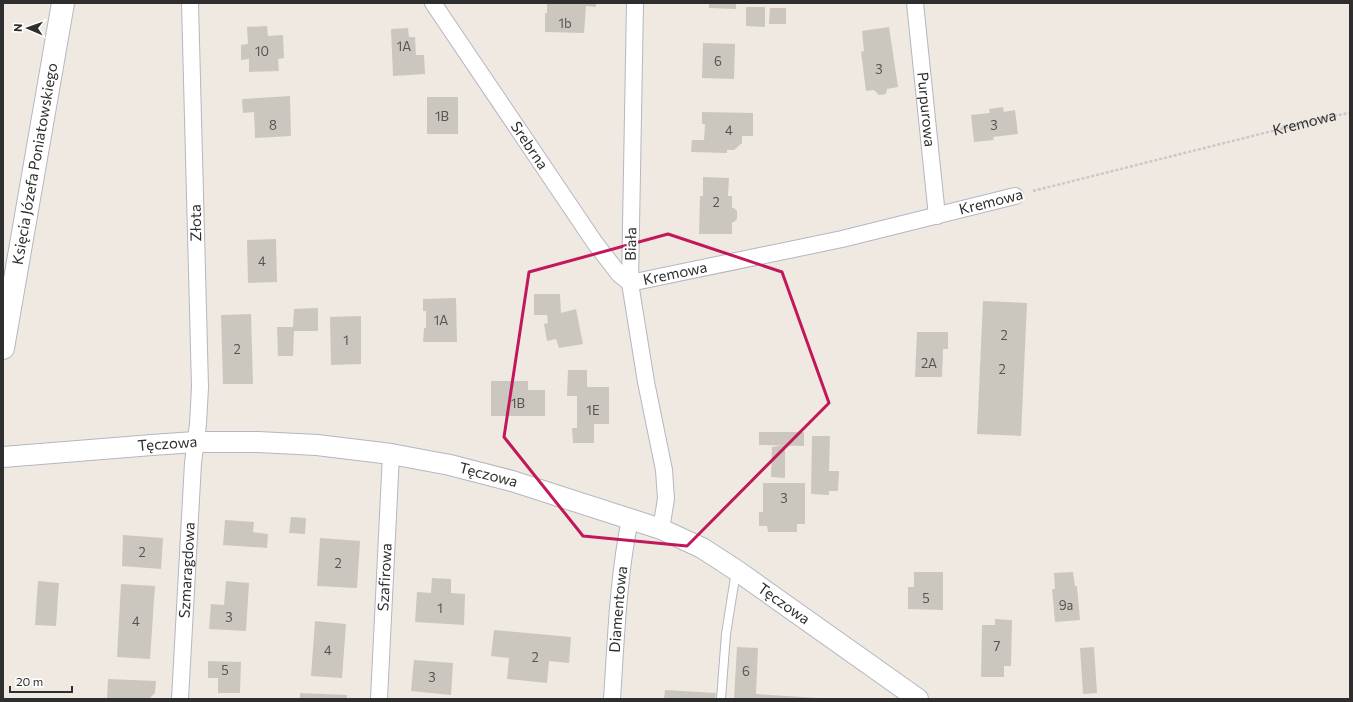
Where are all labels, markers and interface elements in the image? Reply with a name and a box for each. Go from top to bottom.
north arrow [8,8,48,48]
house number: 1b [558,15,572,31]
text: N [11,23,24,32]
house number: 1A [397,38,411,54]
house number: 10 [255,43,269,59]
house number: 6 [714,53,722,69]
street label: Księcia Józefa Poniatowskiego [8,61,60,266]
house number: 3 [875,61,883,77]
street label: Purpurowa [914,71,940,148]
street label: Kremowa [1271,105,1338,139]
house number: 1B [435,108,449,124]
house number: 8 [269,117,277,133]
house number: 3 [990,117,998,133]
street label: Srebrna [508,118,553,172]
house number: 4 [725,122,733,138]
street label: Kremowa [957,184,1025,218]
house number: 2 [712,194,720,210]
street label: Złota [186,204,204,242]
street label: Biała [621,227,639,261]
house number: 4 [258,253,266,269]
street label: Kremowa [641,257,709,288]
house number: 1A [434,312,448,328]
house number: 2 [1000,327,1008,343]
house number: 1 [343,332,349,348]
house number: 2 [233,341,241,357]
house number: 2A [921,355,937,371]
house number: 2 [998,361,1006,377]
house number: 1B [511,395,525,411]
house number: 1E [586,402,600,418]
street label: Tęczowa [137,432,198,454]
street label: Tęczowa [458,458,520,490]
house number: 3 [780,490,788,506]
street label: Szmaragdowa [174,522,198,619]
street label: Szafirowa [373,543,395,612]
house number: 2 [138,544,146,560]
house number: 2 [334,555,342,571]
street label: Diamentowa [605,565,630,653]
street label: Tęczowa [755,578,814,628]
house number: 5 [922,590,930,606]
house number: 9a [1059,597,1073,613]
house number: 1 [437,600,443,616]
house number: 3 [225,609,233,625]
house number: 4 [132,613,140,629]
house number: 7 [994,638,1001,654]
house number: 4 [324,642,332,658]
house number: 2 [531,649,539,665]
house number: 5 [221,662,229,678]
house number: 6 [742,663,750,679]
scale bar [10,668,72,694]
house number: 3 [428,669,436,685]
text: 20 m [16,674,43,688]

